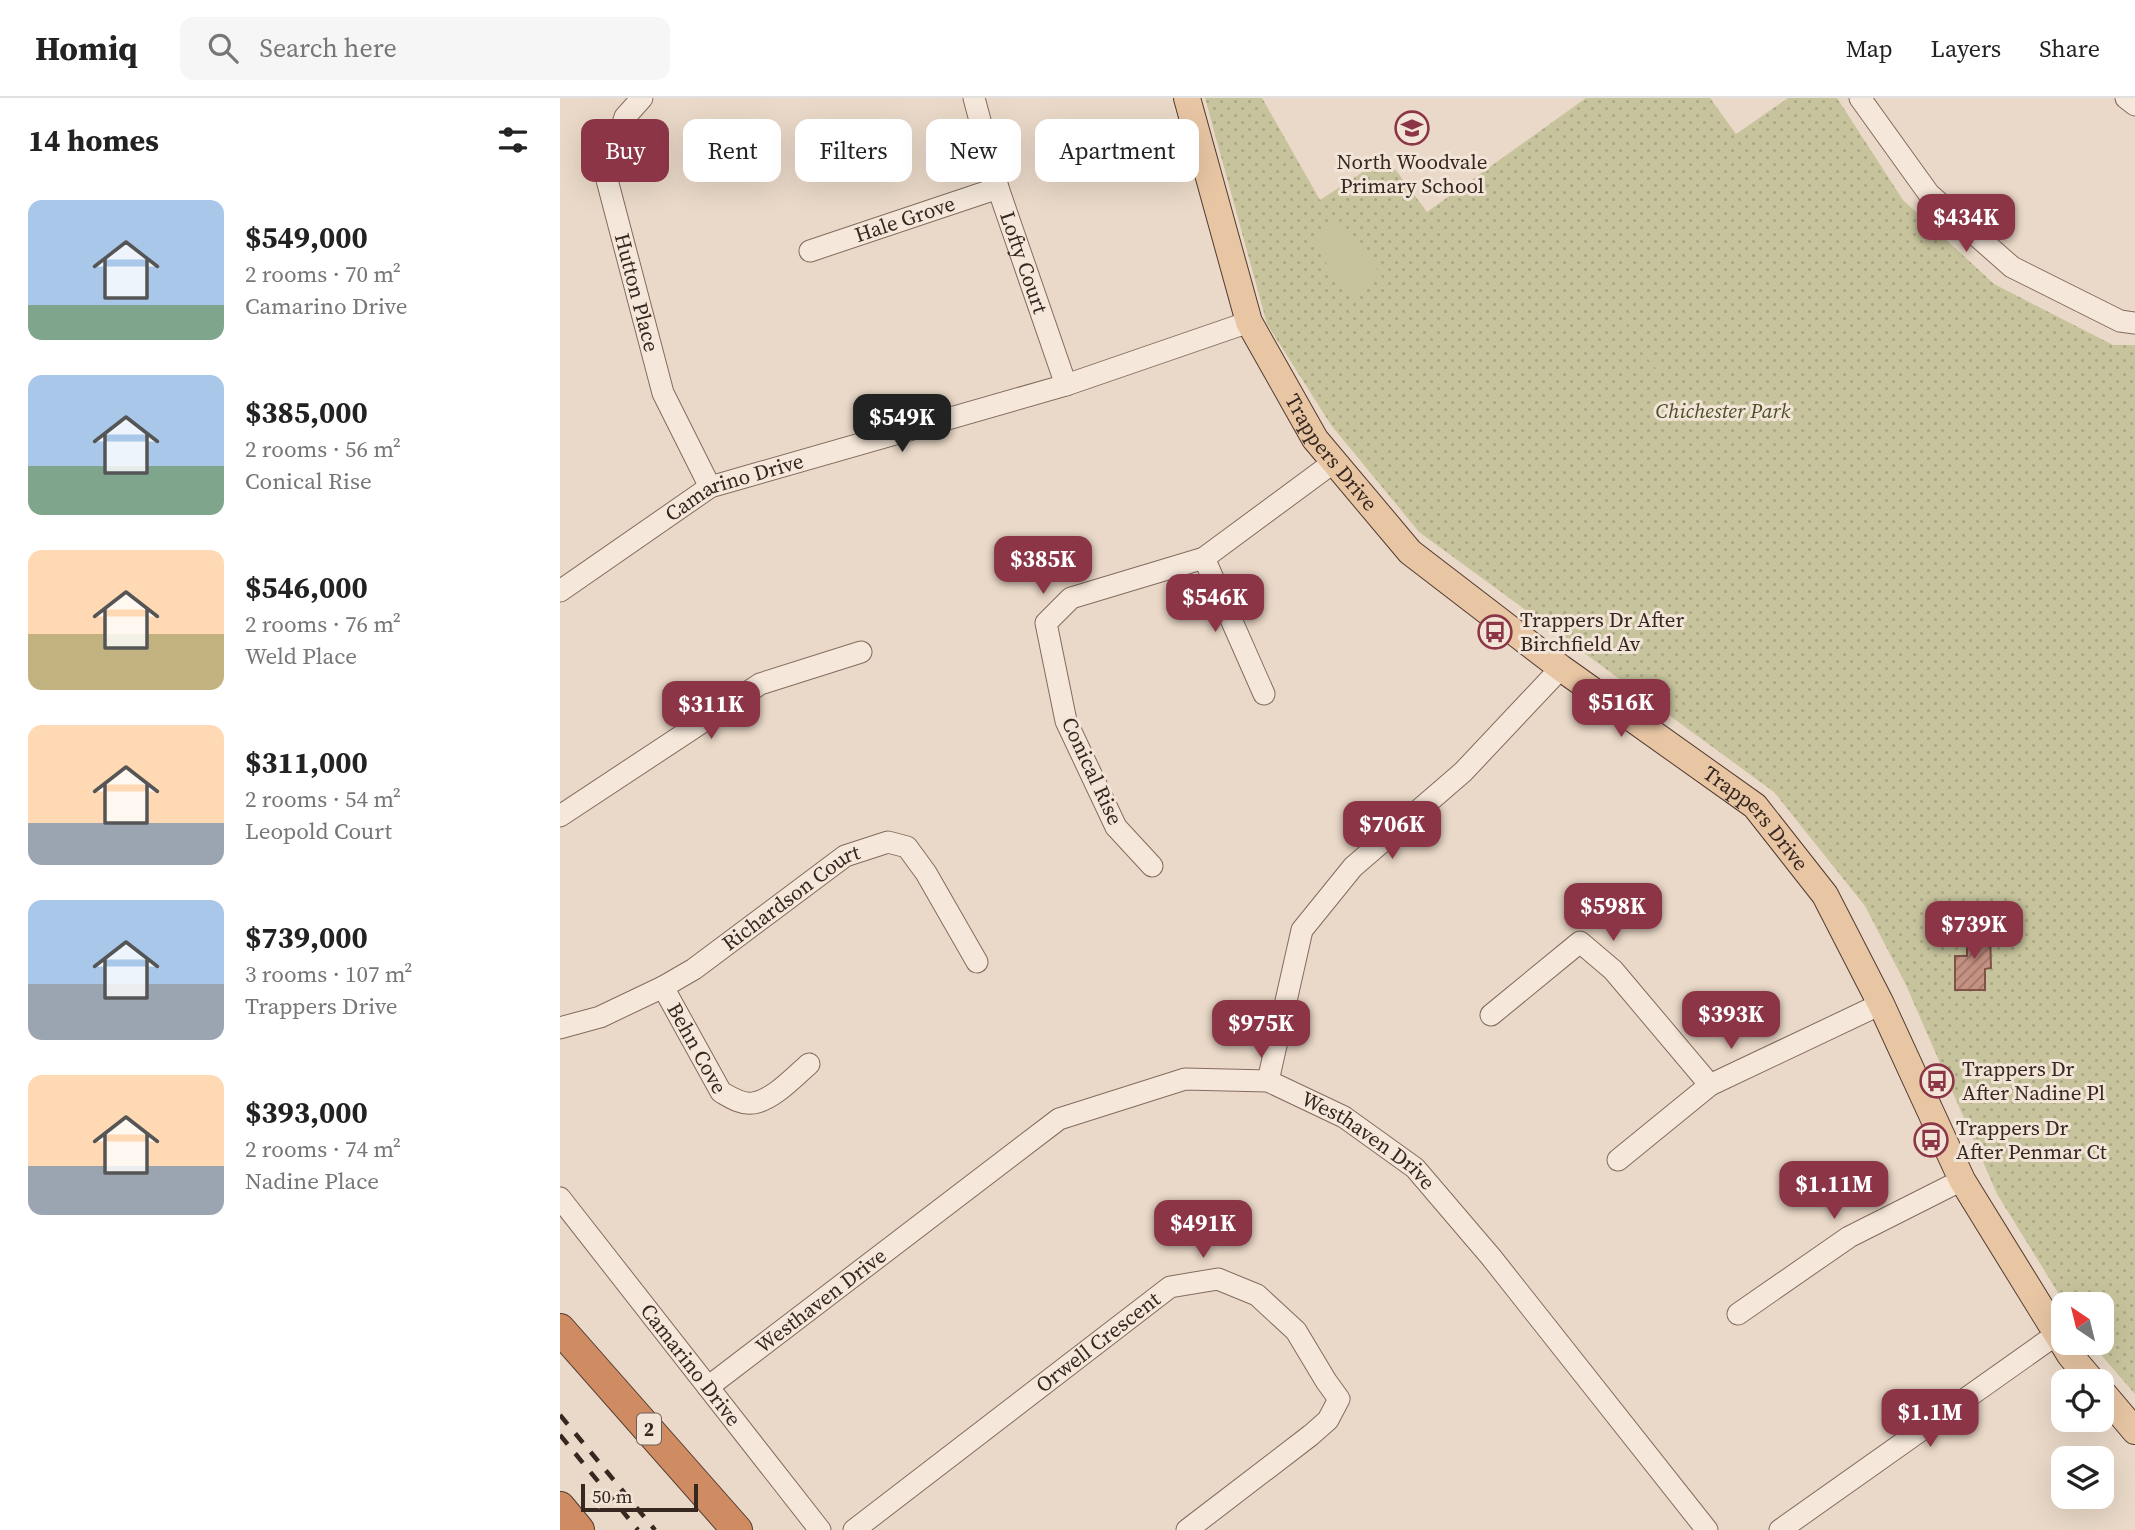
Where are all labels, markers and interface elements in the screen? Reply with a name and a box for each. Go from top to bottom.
search box [180,17,670,80]
text: Homiq [35,26,138,71]
icon: search [204,29,242,67]
text: Search here [260,30,397,66]
text: Map [1846,32,1893,65]
text: Layers [1931,32,2001,65]
text: Share [2039,32,2100,65]
school or university icon: North Woodvale Primary School [1393,109,1431,147]
chip: Buy [581,119,669,182]
chip: Rent [683,119,781,182]
chip: Filters [795,119,912,182]
chip: New [926,119,1021,182]
chip: Apartment [1035,119,1199,182]
text: 14 homes [28,120,159,161]
icon: filters [494,121,532,159]
place label: North Woodvale Primary School [1336,147,1488,200]
street label: Hale Grove [851,188,959,249]
pin: $434K [1917,194,2015,254]
text: $434K [1933,201,1999,233]
street label: Lofty Court [993,207,1055,317]
text: $549,000 [245,217,368,258]
icon: home [84,228,168,312]
street label: Hutton Place [608,230,667,355]
text: 2 rooms · 70 m² [245,258,401,290]
text: Camarino Drive [245,290,407,322]
street label: Trappers Drive [1279,389,1384,517]
text: $385,000 [245,392,368,433]
pin: $549K [853,394,951,454]
park label: Chichester Park [1656,396,1791,425]
text: $549K [869,401,935,433]
icon: home [84,403,168,487]
text: 2 rooms · 56 m² [245,433,401,465]
street label: Camarino Drive [659,446,807,528]
text: Conical Rise [245,465,372,497]
pin: $385K [994,536,1092,596]
text: $385K [1010,543,1076,575]
text: $546,000 [245,567,368,608]
pin: $546K [1166,574,1264,634]
icon: home [84,578,168,662]
text: $546K [1182,581,1248,613]
place label: Trappers Dr After Birchfield Av [1520,605,1685,658]
text: 2 rooms · 76 m² [245,608,401,640]
bus stop icon: Trappers Dr After Birchfield Av [1476,613,1514,651]
text: Weld Place [245,640,357,672]
pin: $516K [1572,680,1670,739]
pin: $311K [662,682,760,741]
text: $516K [1588,686,1654,718]
text: $311K [678,688,744,720]
street label: Conical Rise [1055,712,1130,829]
text: $311,000 [245,742,368,783]
icon: home [84,753,168,837]
street label: Trappers Drive [1698,759,1816,877]
text: 2 rooms · 54 m² [245,783,401,815]
pin: $706K [1343,802,1441,861]
text: $706K [1359,808,1425,840]
text: Leopold Court [245,815,392,847]
street label: Richardson Court [716,837,864,957]
pin: $598K [1564,884,1662,943]
text: $598K [1580,890,1646,922]
pin: $739K [1925,902,2023,961]
text: $739K [1941,908,2007,940]
text: $739,000 [245,917,368,958]
icon: home [84,928,168,1012]
text: 3 rooms · 107 m² [245,958,412,990]
text: Trappers Drive [245,990,398,1022]
pin: $393K [1682,992,1780,1051]
street label: Behn Cove [660,997,734,1099]
text: $393K [1698,998,1764,1030]
pin: $975K [1212,1000,1310,1060]
text: $975K [1228,1007,1294,1039]
place label: Trappers Dr After Nadine Pl [1962,1054,2105,1107]
bus stop icon: Trappers Dr After Nadine Pl [1918,1062,1956,1100]
street label: Westhaven Drive [1297,1084,1442,1196]
text: $393,000 [245,1092,368,1133]
icon: home [84,1103,168,1187]
place label: Trappers Dr After Penmar Ct [1956,1113,2107,1166]
bus stop icon: Trappers Dr After Penmar Ct [1912,1121,1950,1159]
text: 2 rooms · 74 m² [245,1133,401,1165]
pin: $1.11M [1777,1162,1891,1221]
text: Nadine Place [245,1165,379,1197]
text: $1.11M [1795,1168,1873,1200]
pin: $491K [1154,1200,1252,1260]
text: $491K [1170,1207,1236,1239]
street label: Westhaven Drive [749,1241,892,1360]
street label: Orwell Crescent [1030,1285,1166,1399]
north arrow [2051,1292,2114,1354]
map controls [2051,1292,2114,1509]
street label: Camarino Drive [634,1297,748,1432]
button: locate [2051,1369,2114,1432]
pin: $1.1M [1881,1390,1979,1449]
text: $1.1M [1898,1396,1962,1428]
road number: 2 [637,1414,661,1444]
button: layers [2051,1446,2114,1509]
scale bar [581,1481,698,1513]
text: 50 m [592,1483,633,1509]

